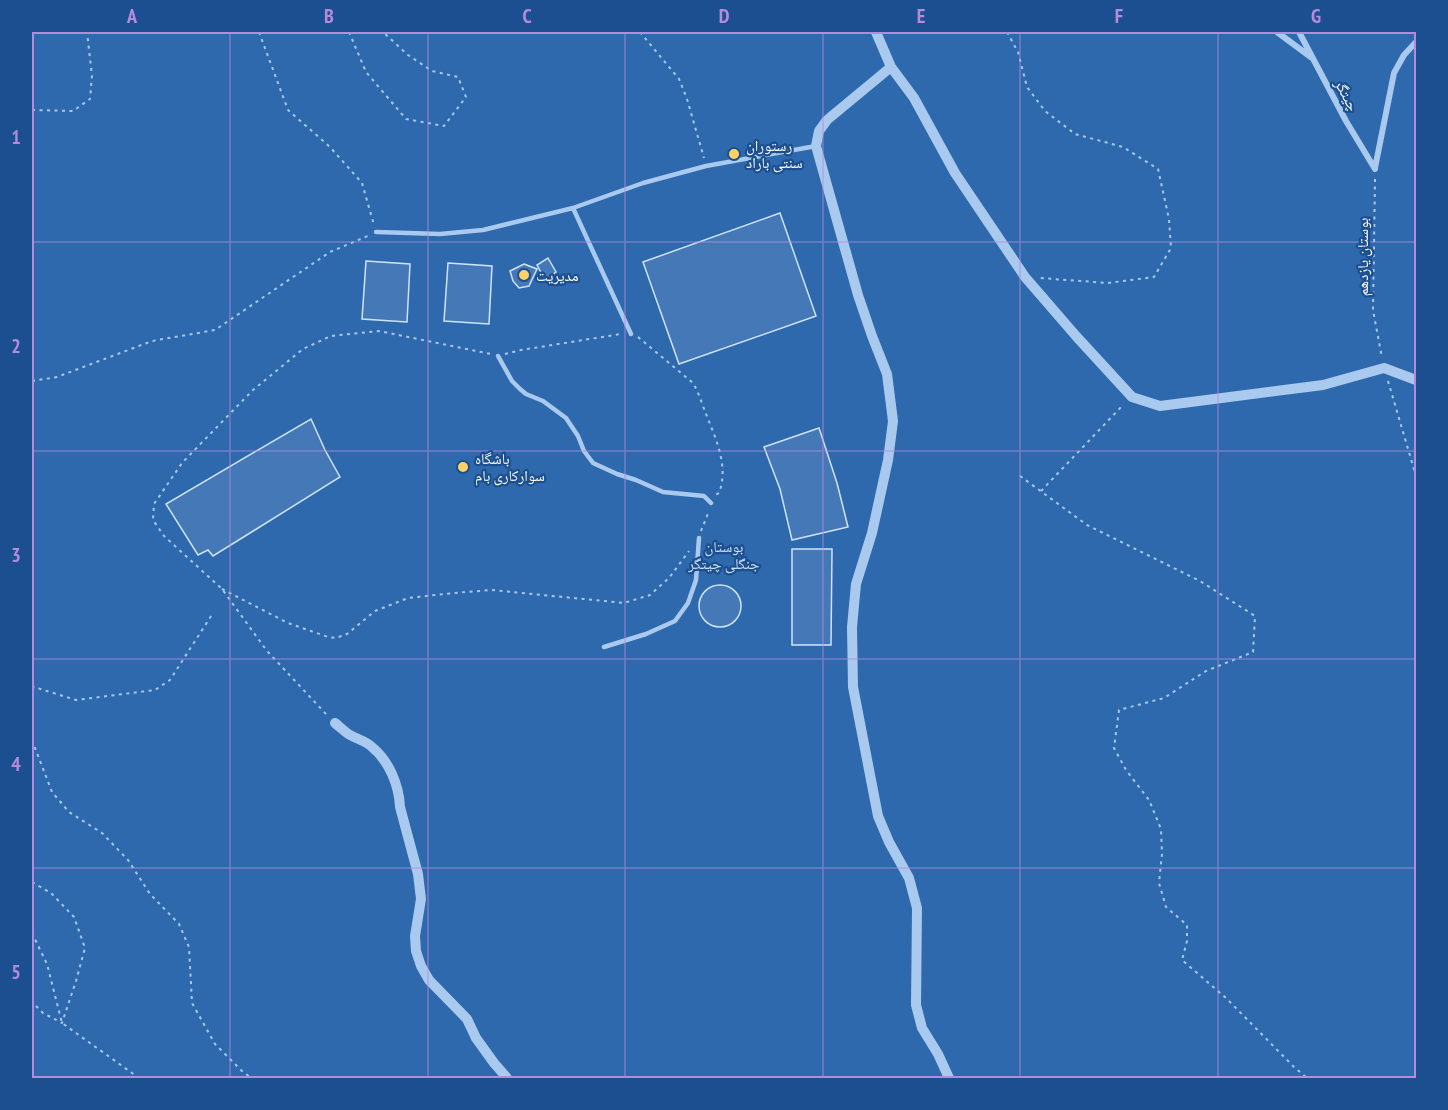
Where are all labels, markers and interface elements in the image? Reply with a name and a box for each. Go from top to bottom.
text: A [126,3,138,29]
text: B [324,3,334,29]
text: C [522,3,532,29]
text: D [719,3,730,29]
text: E [917,3,925,29]
text: F [1115,3,1123,29]
text: G [1311,3,1321,29]
street label: چیتگر [1330,75,1363,115]
text: 1 [11,124,21,150]
place label: رستوران سنتی باراد [746,136,803,173]
marker: رستوران سنتی باراد [727,147,741,161]
street label: بوستان یازدهم [1353,218,1373,296]
place label: مدیریت [536,266,579,285]
marker: مدیریت [517,268,531,282]
text: 2 [11,333,21,359]
place label: باشگاه سوارکاری بام [475,449,545,486]
marker: باشگاه سوارکاری بام [456,460,470,474]
park label: بوستان جنگلی چیتگر [687,537,760,574]
text: 3 [11,542,21,568]
text: 4 [11,751,21,777]
text: 5 [11,959,21,985]

